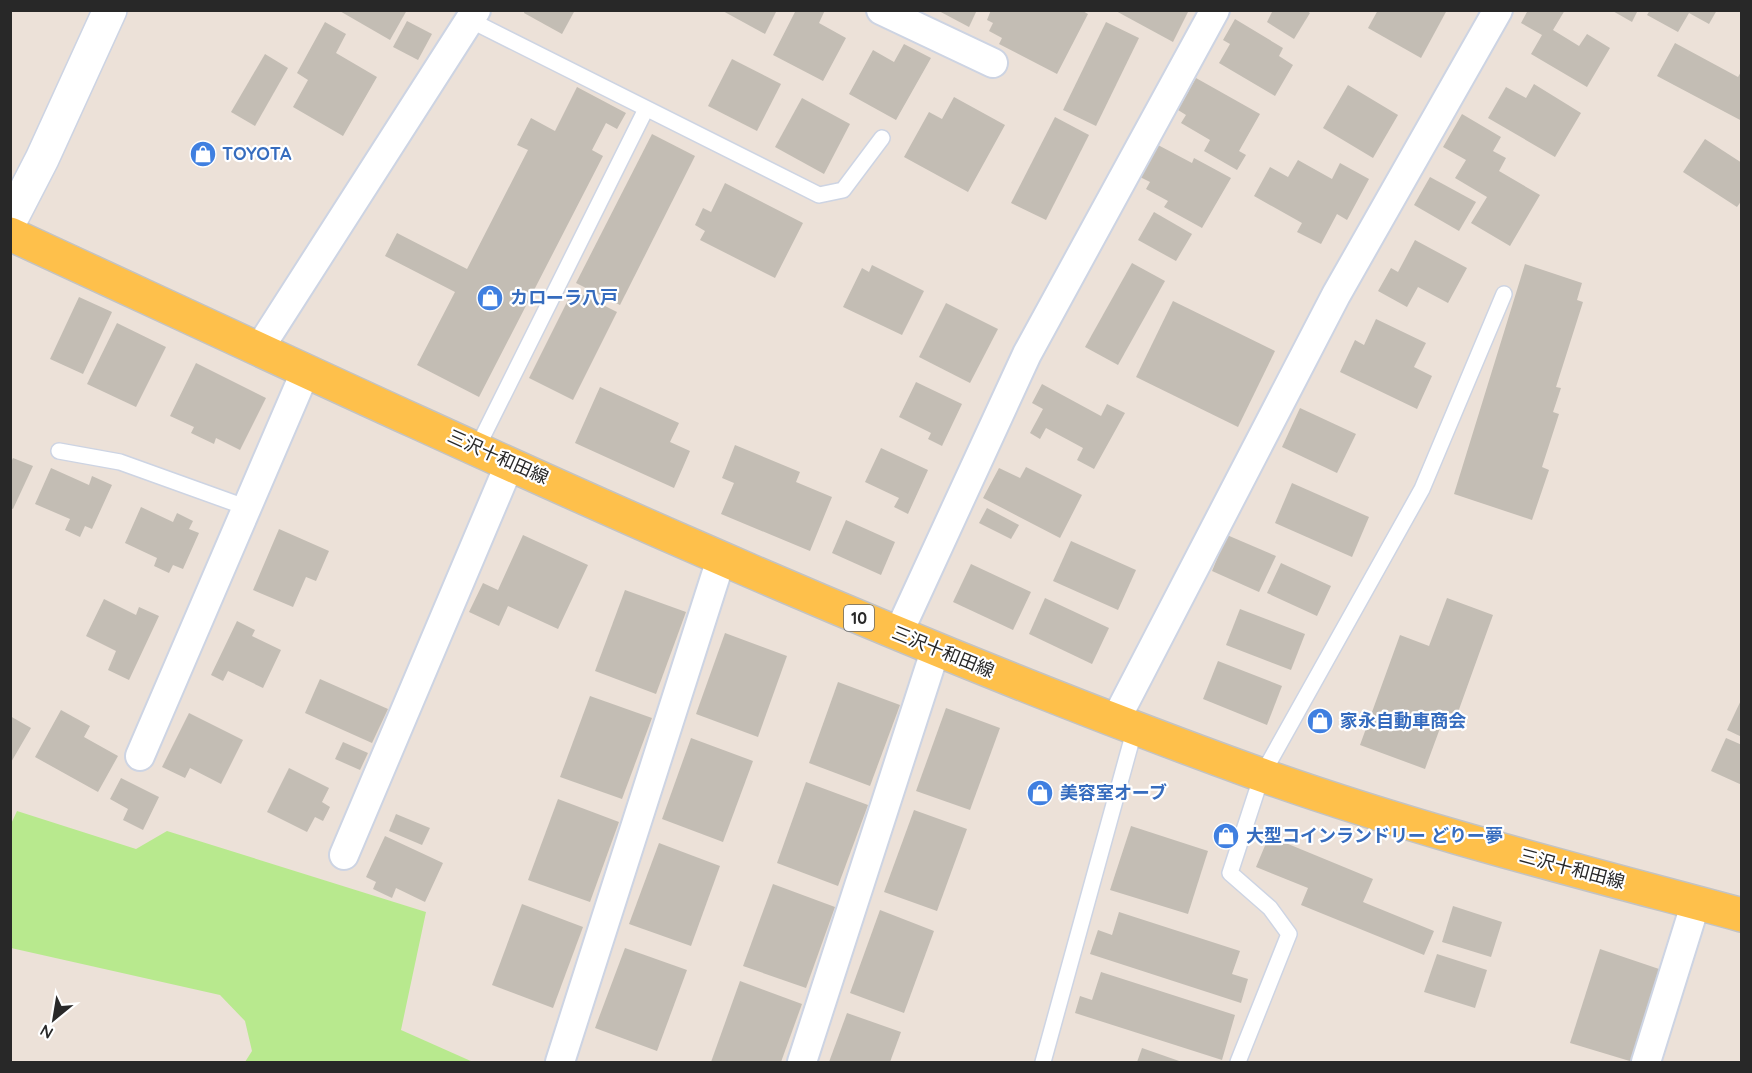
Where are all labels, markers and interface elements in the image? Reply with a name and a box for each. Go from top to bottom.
shop icon: TOYOTA [188,139,218,169]
place label: TOYOTA [222,142,292,165]
shop icon: カローラ八戸 [475,283,505,313]
place label: カローラ八戸 [510,286,618,309]
street label: 三沢十和田線 [444,424,552,489]
road number: 10 [844,605,874,631]
street label: 三沢十和田線 [889,621,998,682]
shop icon: 家永自動車商会 [1305,706,1335,736]
place label: 家永自動車商会 [1340,709,1466,732]
shop icon: 美容室オーブ [1025,778,1055,808]
place label: 美容室オーブ [1060,781,1167,804]
shop icon: 大型コインランドリー どりー夢 [1211,821,1241,851]
place label: 大型コインランドリー どりー夢 [1246,824,1503,847]
street label: 三沢十和田線 [1517,843,1627,894]
north arrow [24,989,84,1049]
text: N [36,1020,57,1044]

